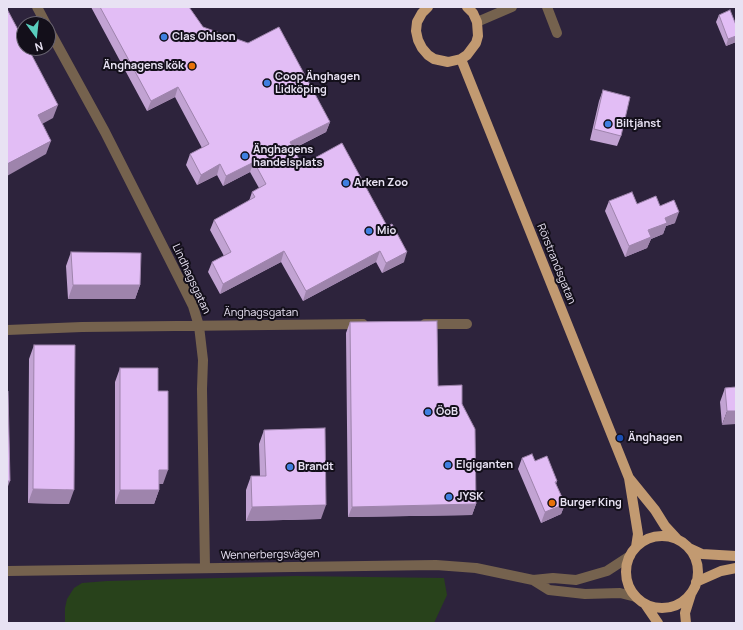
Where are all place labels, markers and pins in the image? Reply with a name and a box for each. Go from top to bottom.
place label: Clas Ohlson [172,30,236,44]
marker: Clas Ohlson [159,32,169,42]
place label: Änghagens kök [103,59,184,73]
marker: Änghagens kök [187,61,197,71]
place label: Coop Änghagen Lidköping [275,70,360,96]
marker: Coop Änghagen Lidköping [262,78,272,88]
place label: Biltjänst [616,117,661,131]
marker: Biltjänst [603,119,613,129]
place label: Änghagens handelsplats [253,143,322,169]
marker: Änghagens handelsplats [240,151,250,161]
place label: Arken Zoo [354,176,408,190]
marker: Arken Zoo [341,178,351,188]
place label: Mio [377,224,396,238]
marker: Mio [364,226,374,236]
place label: ÖoB [436,405,458,419]
marker: ÖoB [423,407,433,417]
place label: Änghagen [628,431,682,445]
marker: Änghagen [615,433,625,443]
place label: Elgiganten [456,458,513,472]
place label: Brandt [298,460,334,474]
marker: Elgiganten [443,460,453,470]
marker: Brandt [285,462,295,472]
place label: JYSK [457,490,483,504]
marker: JYSK [444,492,454,502]
place label: Burger King [560,496,622,510]
marker: Burger King [547,498,557,508]

